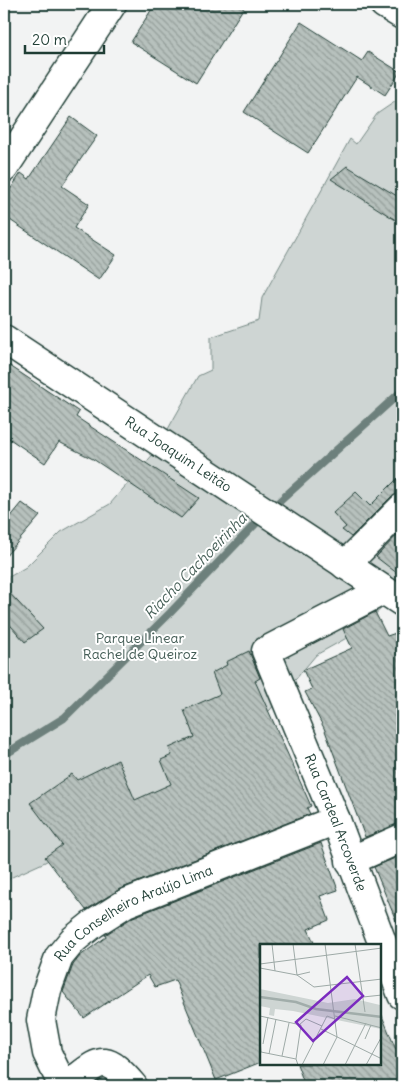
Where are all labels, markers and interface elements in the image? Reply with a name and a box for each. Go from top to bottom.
scale bar [25,22,104,54]
text: 20 m [32,30,67,49]
street label: Rua Joaquim Leitão [122,412,235,496]
water label: Riacho Cachoeirinha [140,508,251,623]
park label: Parque Linear Rachel de Queiroz [83,629,197,663]
street label: Rua Cardeal Arcoverde [301,751,371,894]
street label: Rua Conselheiro Araújo Lima [50,861,215,965]
inset map [260,944,381,1065]

